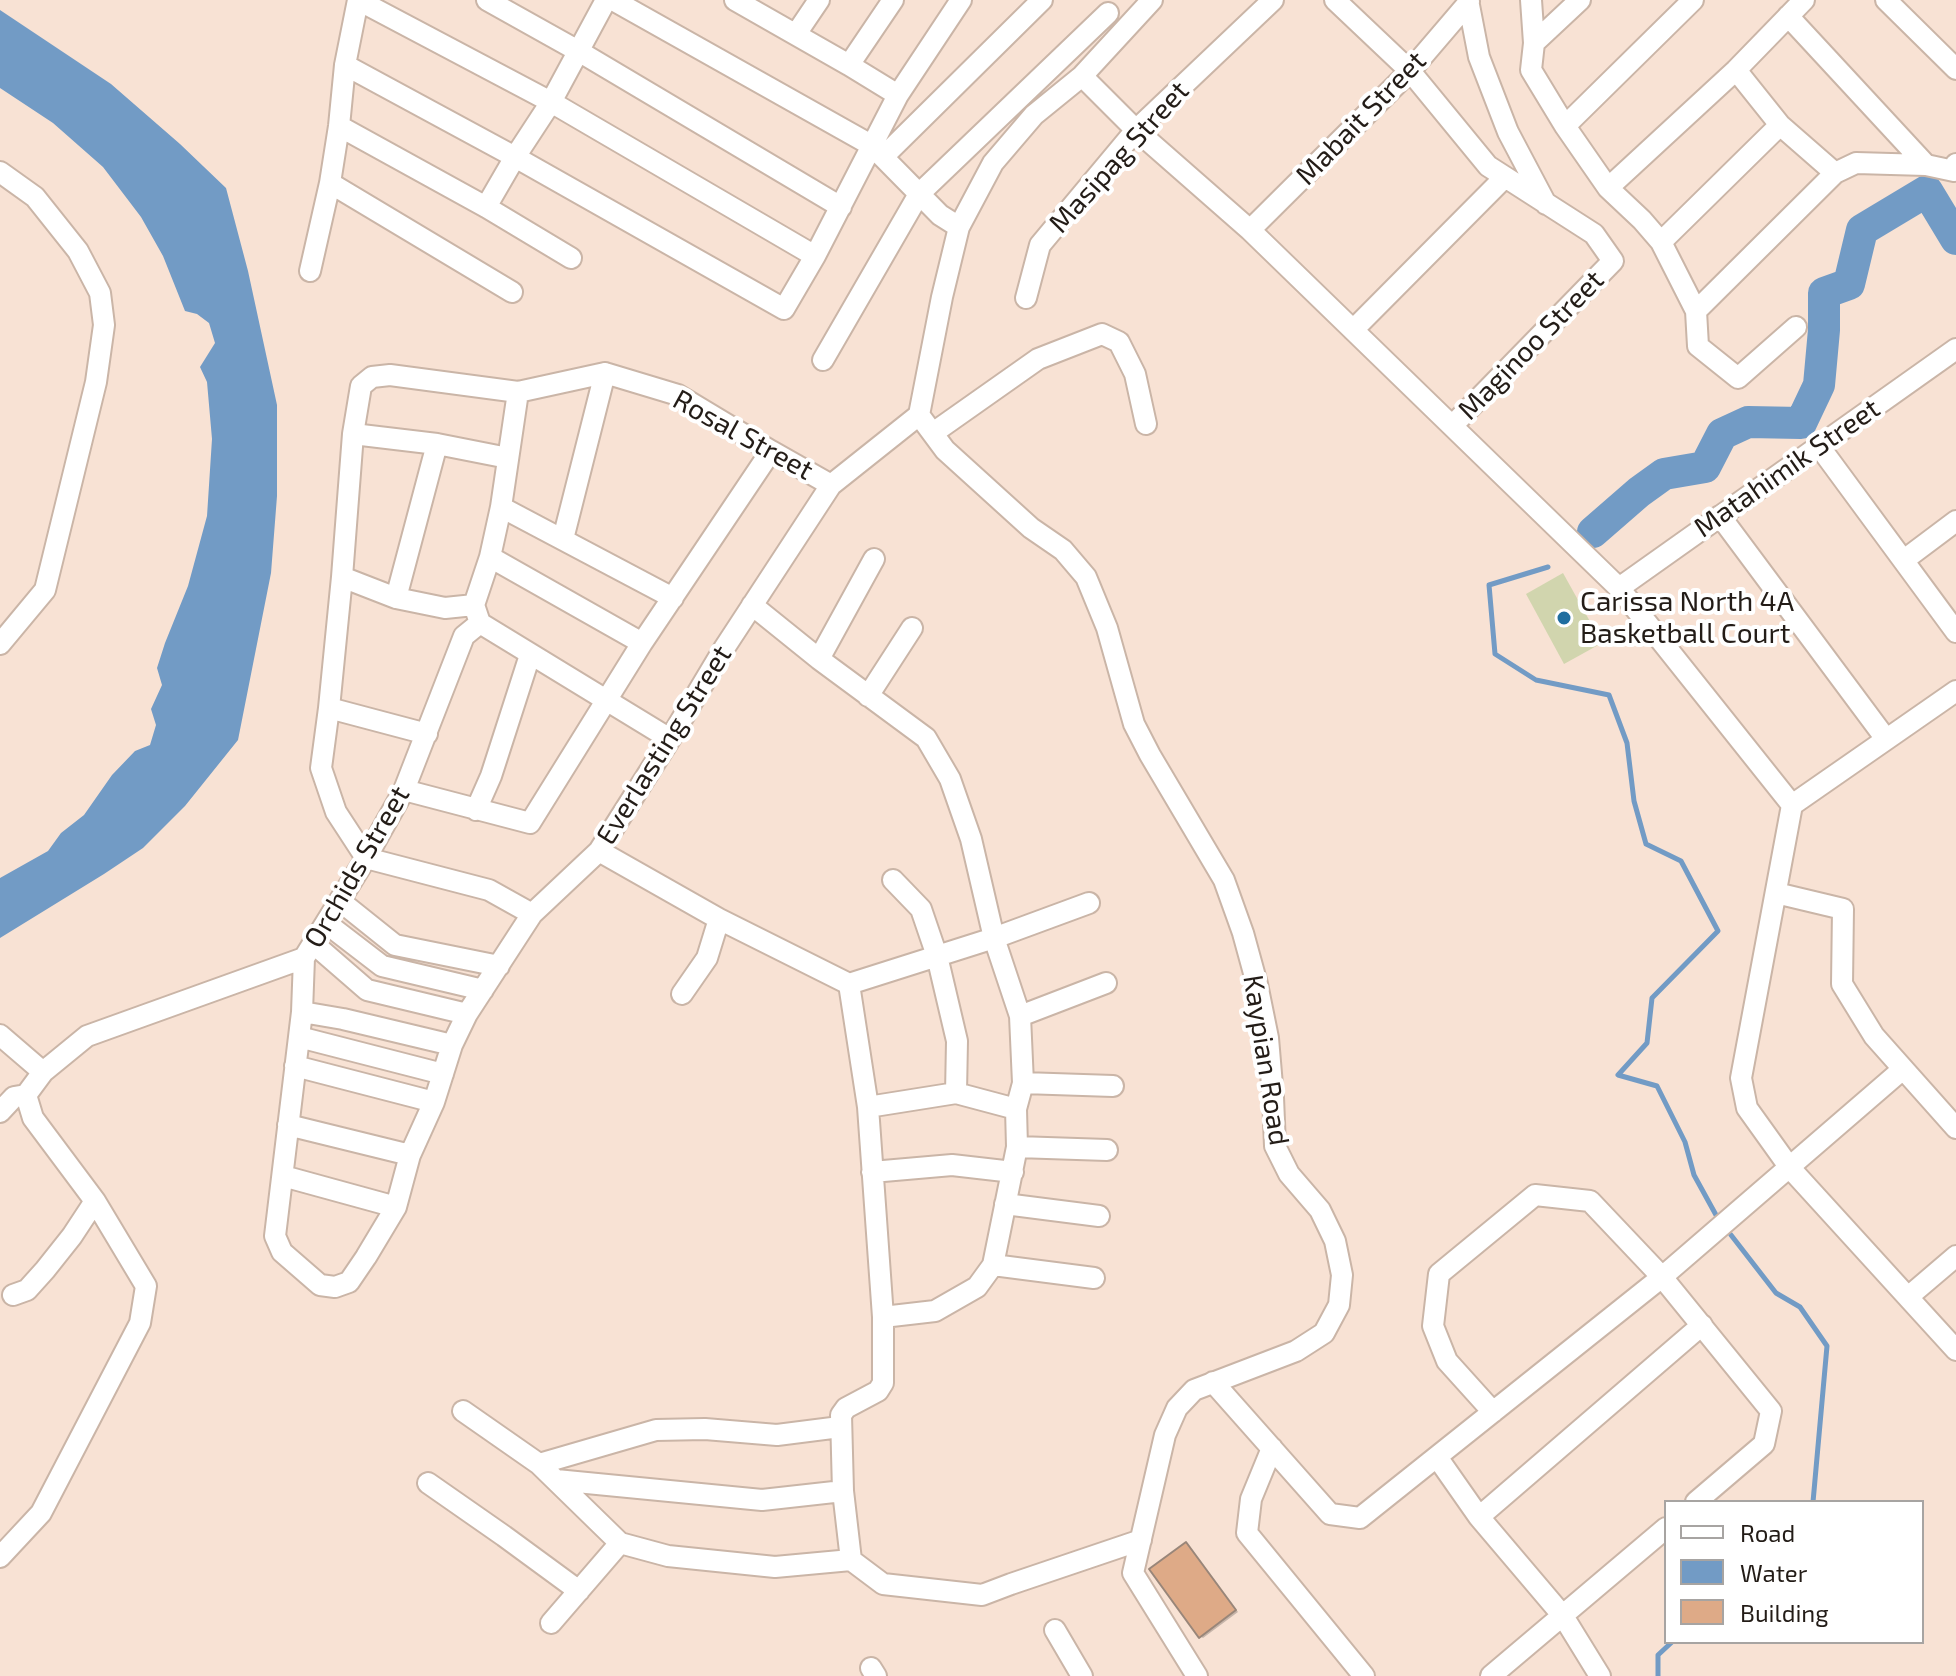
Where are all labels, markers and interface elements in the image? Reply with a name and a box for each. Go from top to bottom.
street label: Mabait Street [1289,44,1433,192]
street label: Masipag Street [1042,74,1196,240]
street label: Maginoo Street [1451,263,1611,427]
street label: Rosal Street [667,383,819,487]
street label: Matahimik Street [1688,391,1886,545]
place label: Carissa North 4A Basketball Court [1580,585,1794,651]
marker: Carissa North 4A Basketball Court [1555,609,1573,627]
street label: Everlasting Street [589,639,739,851]
street label: Orchids Street [297,780,417,954]
street label: Kaypian Road [1236,972,1296,1148]
legend [1664,1500,1924,1644]
text: Road [1740,1518,1795,1547]
text: Water [1740,1558,1807,1587]
text: Building [1740,1598,1829,1627]

